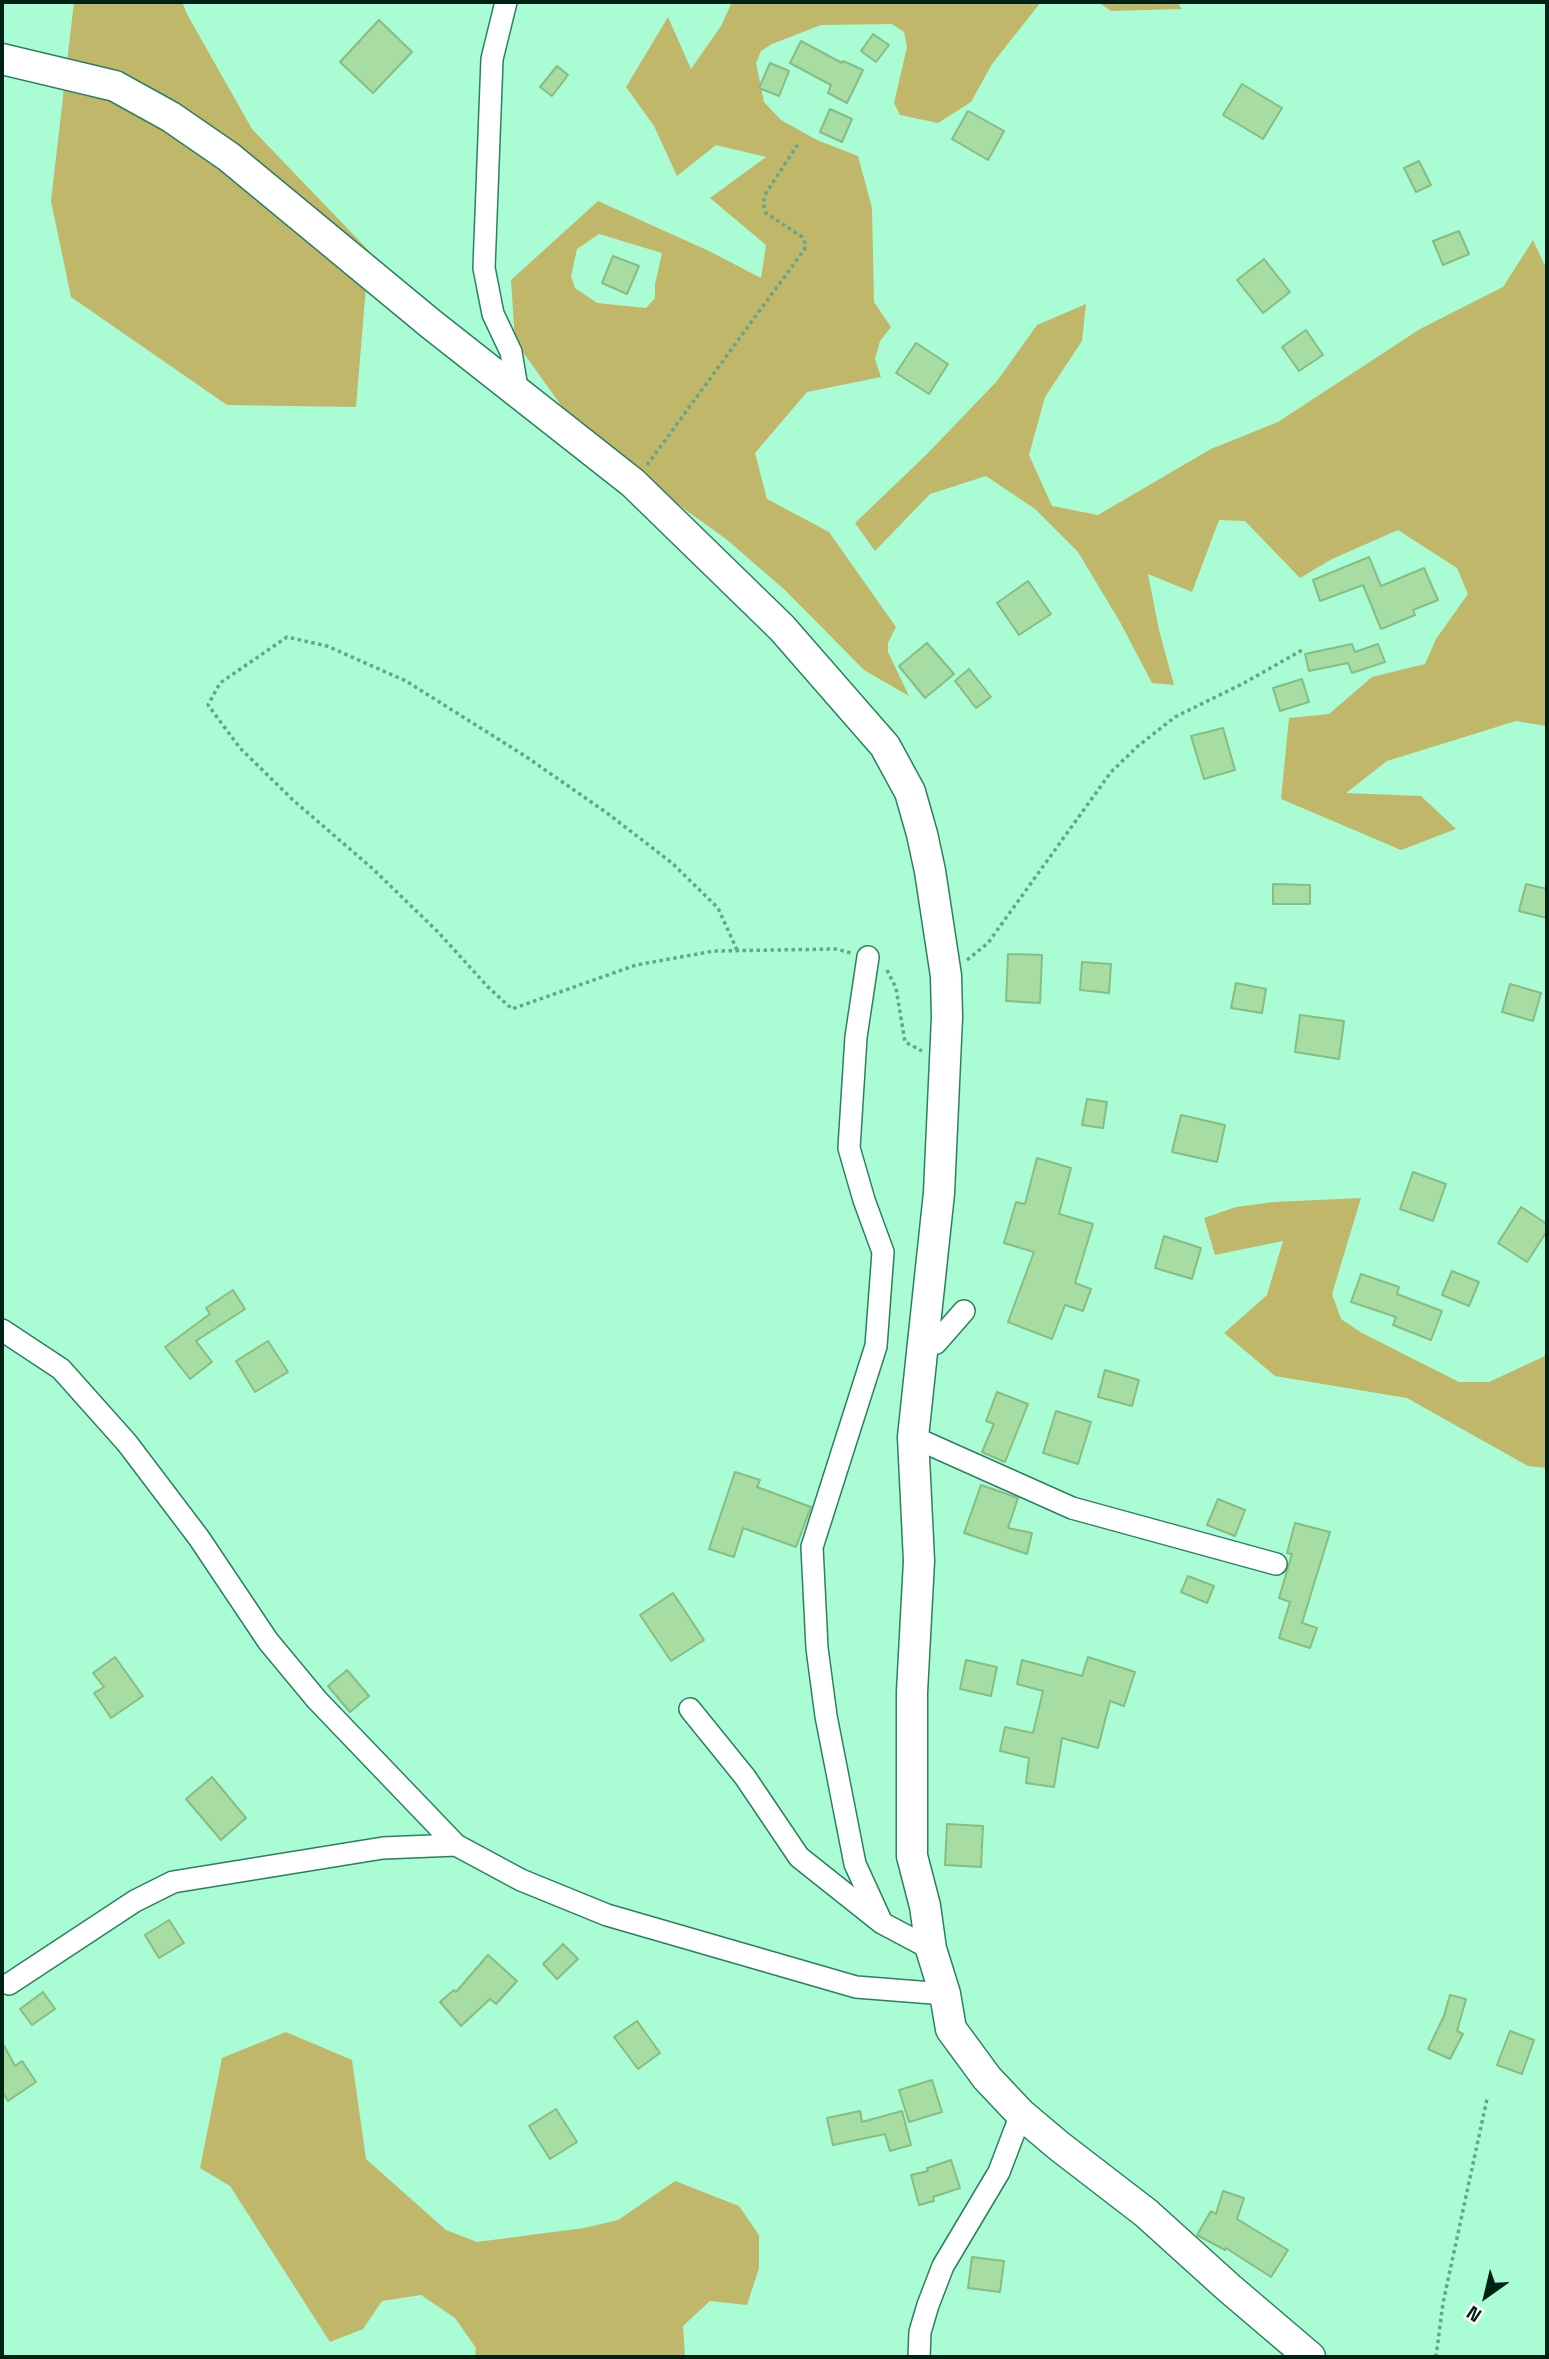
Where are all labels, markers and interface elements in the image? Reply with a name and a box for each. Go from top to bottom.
north arrow [1451,2261,1521,2331]
text: N [1462,2300,1486,2328]

